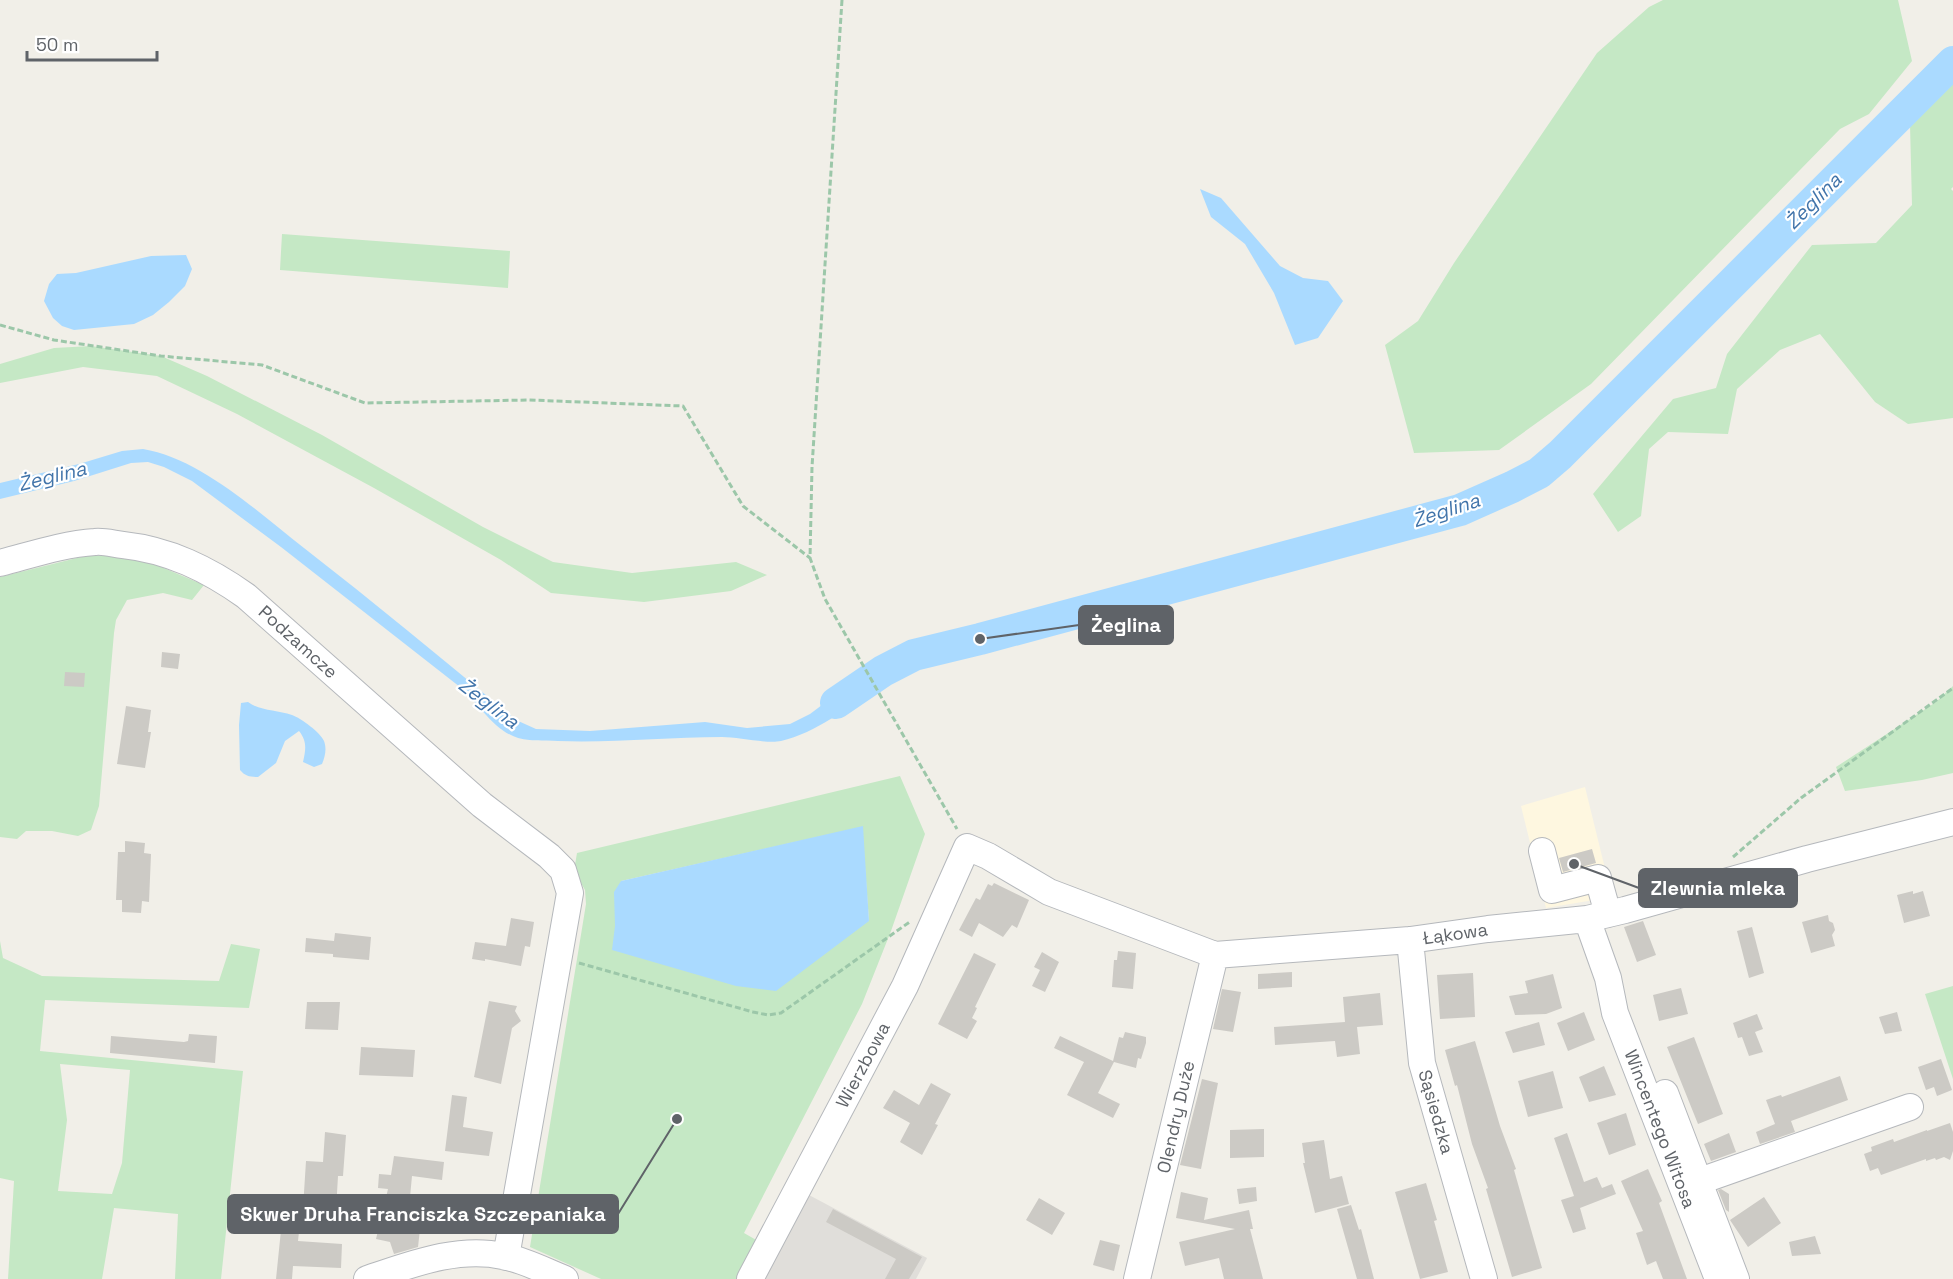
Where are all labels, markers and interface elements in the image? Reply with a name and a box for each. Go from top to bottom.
scale bar [27,24,158,62]
text: 50 m [36,33,78,56]
water label: Żeglina [1779,167,1847,235]
water label: Żeglina [15,455,89,497]
water label: Żeglina [1409,487,1484,533]
street label: Podzamcze [254,600,343,683]
callout: Żeglina [1079,606,1173,644]
text: Żeglina [1091,612,1162,638]
water label: Żeglina [453,672,525,735]
callout: Zlewnia mleka [1639,869,1797,907]
text: Zlewnia mleka [1651,875,1786,901]
street label: Łąkowa [1421,918,1489,949]
street label: Wierzbowa [830,1018,895,1112]
street label: Wincentego Witosa [1620,1046,1701,1211]
street label: Olendry Duże [1151,1058,1200,1175]
street label: Sąsiedzka [1413,1067,1459,1157]
callout: Skwer Druha Franciszka Szczepaniaka [228,1195,618,1233]
text: Skwer Druha Franciszka Szczepaniaka [240,1201,606,1227]

